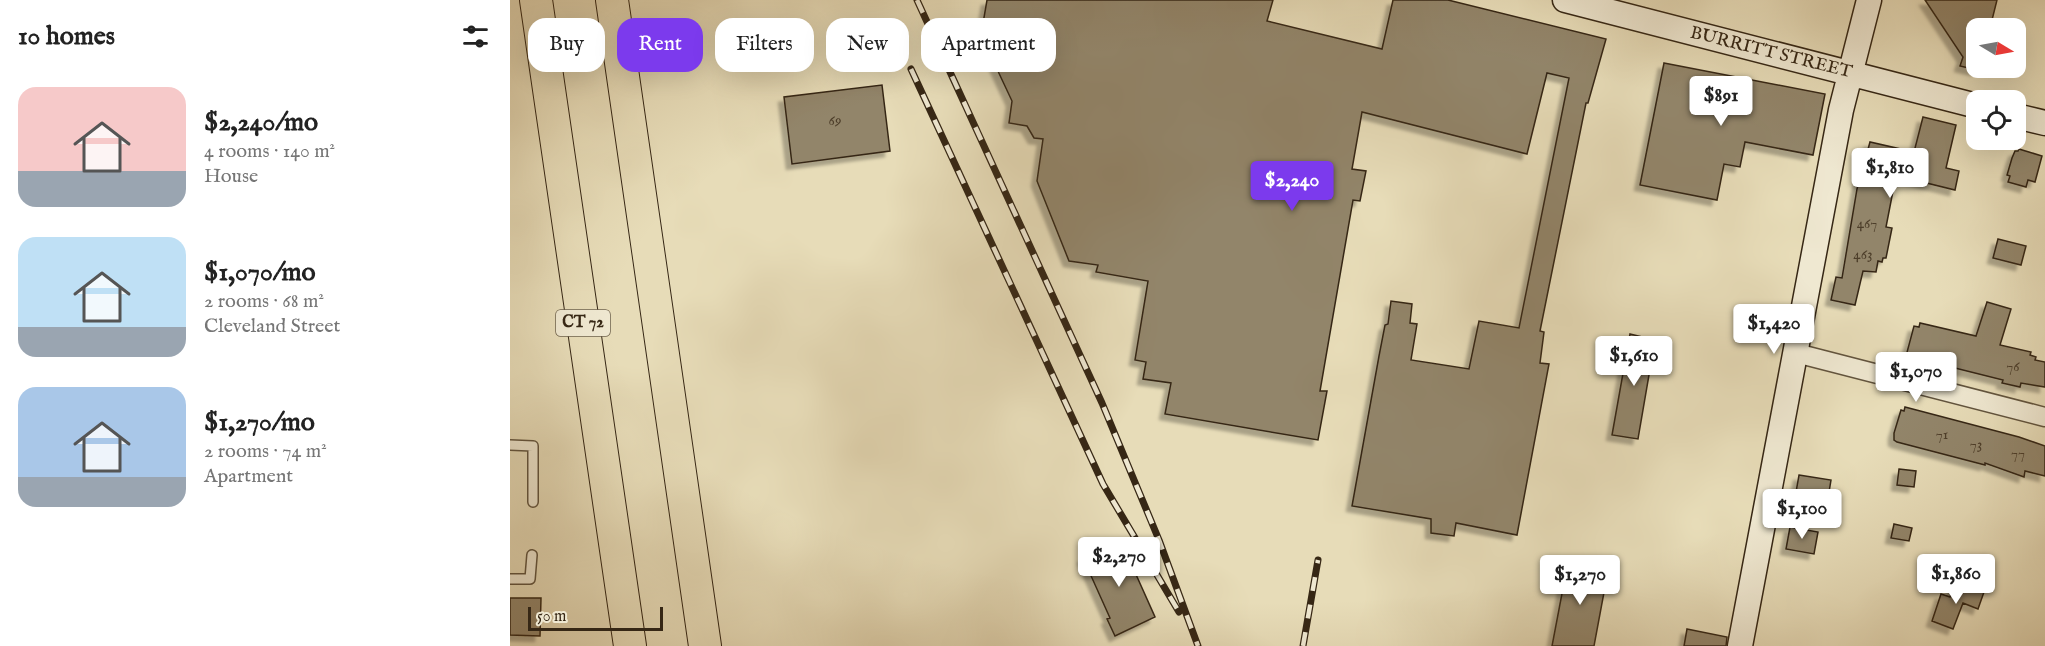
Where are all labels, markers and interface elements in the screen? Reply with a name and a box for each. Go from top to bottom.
chip: Buy [528,18,605,72]
chip: Rent [617,18,703,72]
chip: Filters [715,18,814,72]
chip: New [826,18,909,72]
chip: Apartment [921,18,1056,72]
north arrow [1966,18,2026,78]
map controls [1966,18,2026,150]
text: 10 homes [18,20,115,53]
icon: filters [459,20,492,53]
street label: BURRITT STREET [1688,22,1854,84]
pin: $891 [1685,76,1757,127]
text: $891 [1703,83,1739,108]
button: locate [1966,90,2026,150]
text: $2,240/mo [204,106,318,139]
icon: home [66,111,138,183]
house number: 69 [829,111,841,130]
text: 4 rooms · 140 m² [204,139,335,164]
pin: $1,810 [1841,148,1939,199]
text: $1,810 [1866,155,1914,180]
pin: $2,240 [1243,161,1341,212]
text: House [204,164,258,189]
text: $2,240 [1265,168,1319,193]
house number: 467 [1857,214,1877,233]
house number: 463 [1853,245,1873,264]
text: $1,070/mo [204,256,316,289]
icon: home [66,261,138,333]
text: 2 rooms · 68 m² [204,289,324,314]
pin: $1,420 [1725,304,1823,355]
road number: CT 72 [556,310,610,336]
text: $1,420 [1747,311,1801,336]
text: Cleveland Street [204,314,340,339]
pin: $1,610 [1585,336,1683,387]
text: $1,610 [1609,343,1659,368]
pin: $1,070 [1867,352,1965,403]
house number: 76 [2006,357,2020,376]
text: $1,070 [1890,359,1942,384]
text: $1,270/mo [204,406,315,439]
icon: home [66,411,138,483]
house number: 71 [1936,425,1948,444]
house number: 73 [1970,435,1982,454]
text: 2 rooms · 74 m² [204,439,327,464]
house number: 77 [2011,444,2025,463]
text: Apartment [204,464,293,489]
pin: $1,100 [1753,489,1851,540]
text: $1,100 [1777,496,1827,521]
pin: $2,270 [1070,537,1168,588]
text: $2,270 [1092,544,1146,569]
pin: $1,860 [1907,554,2005,605]
pin: $1,270 [1531,555,1629,606]
text: $1,860 [1931,561,1981,586]
text: $1,270 [1554,562,1606,587]
scale bar [528,604,663,632]
text: 50 m [537,607,566,627]

